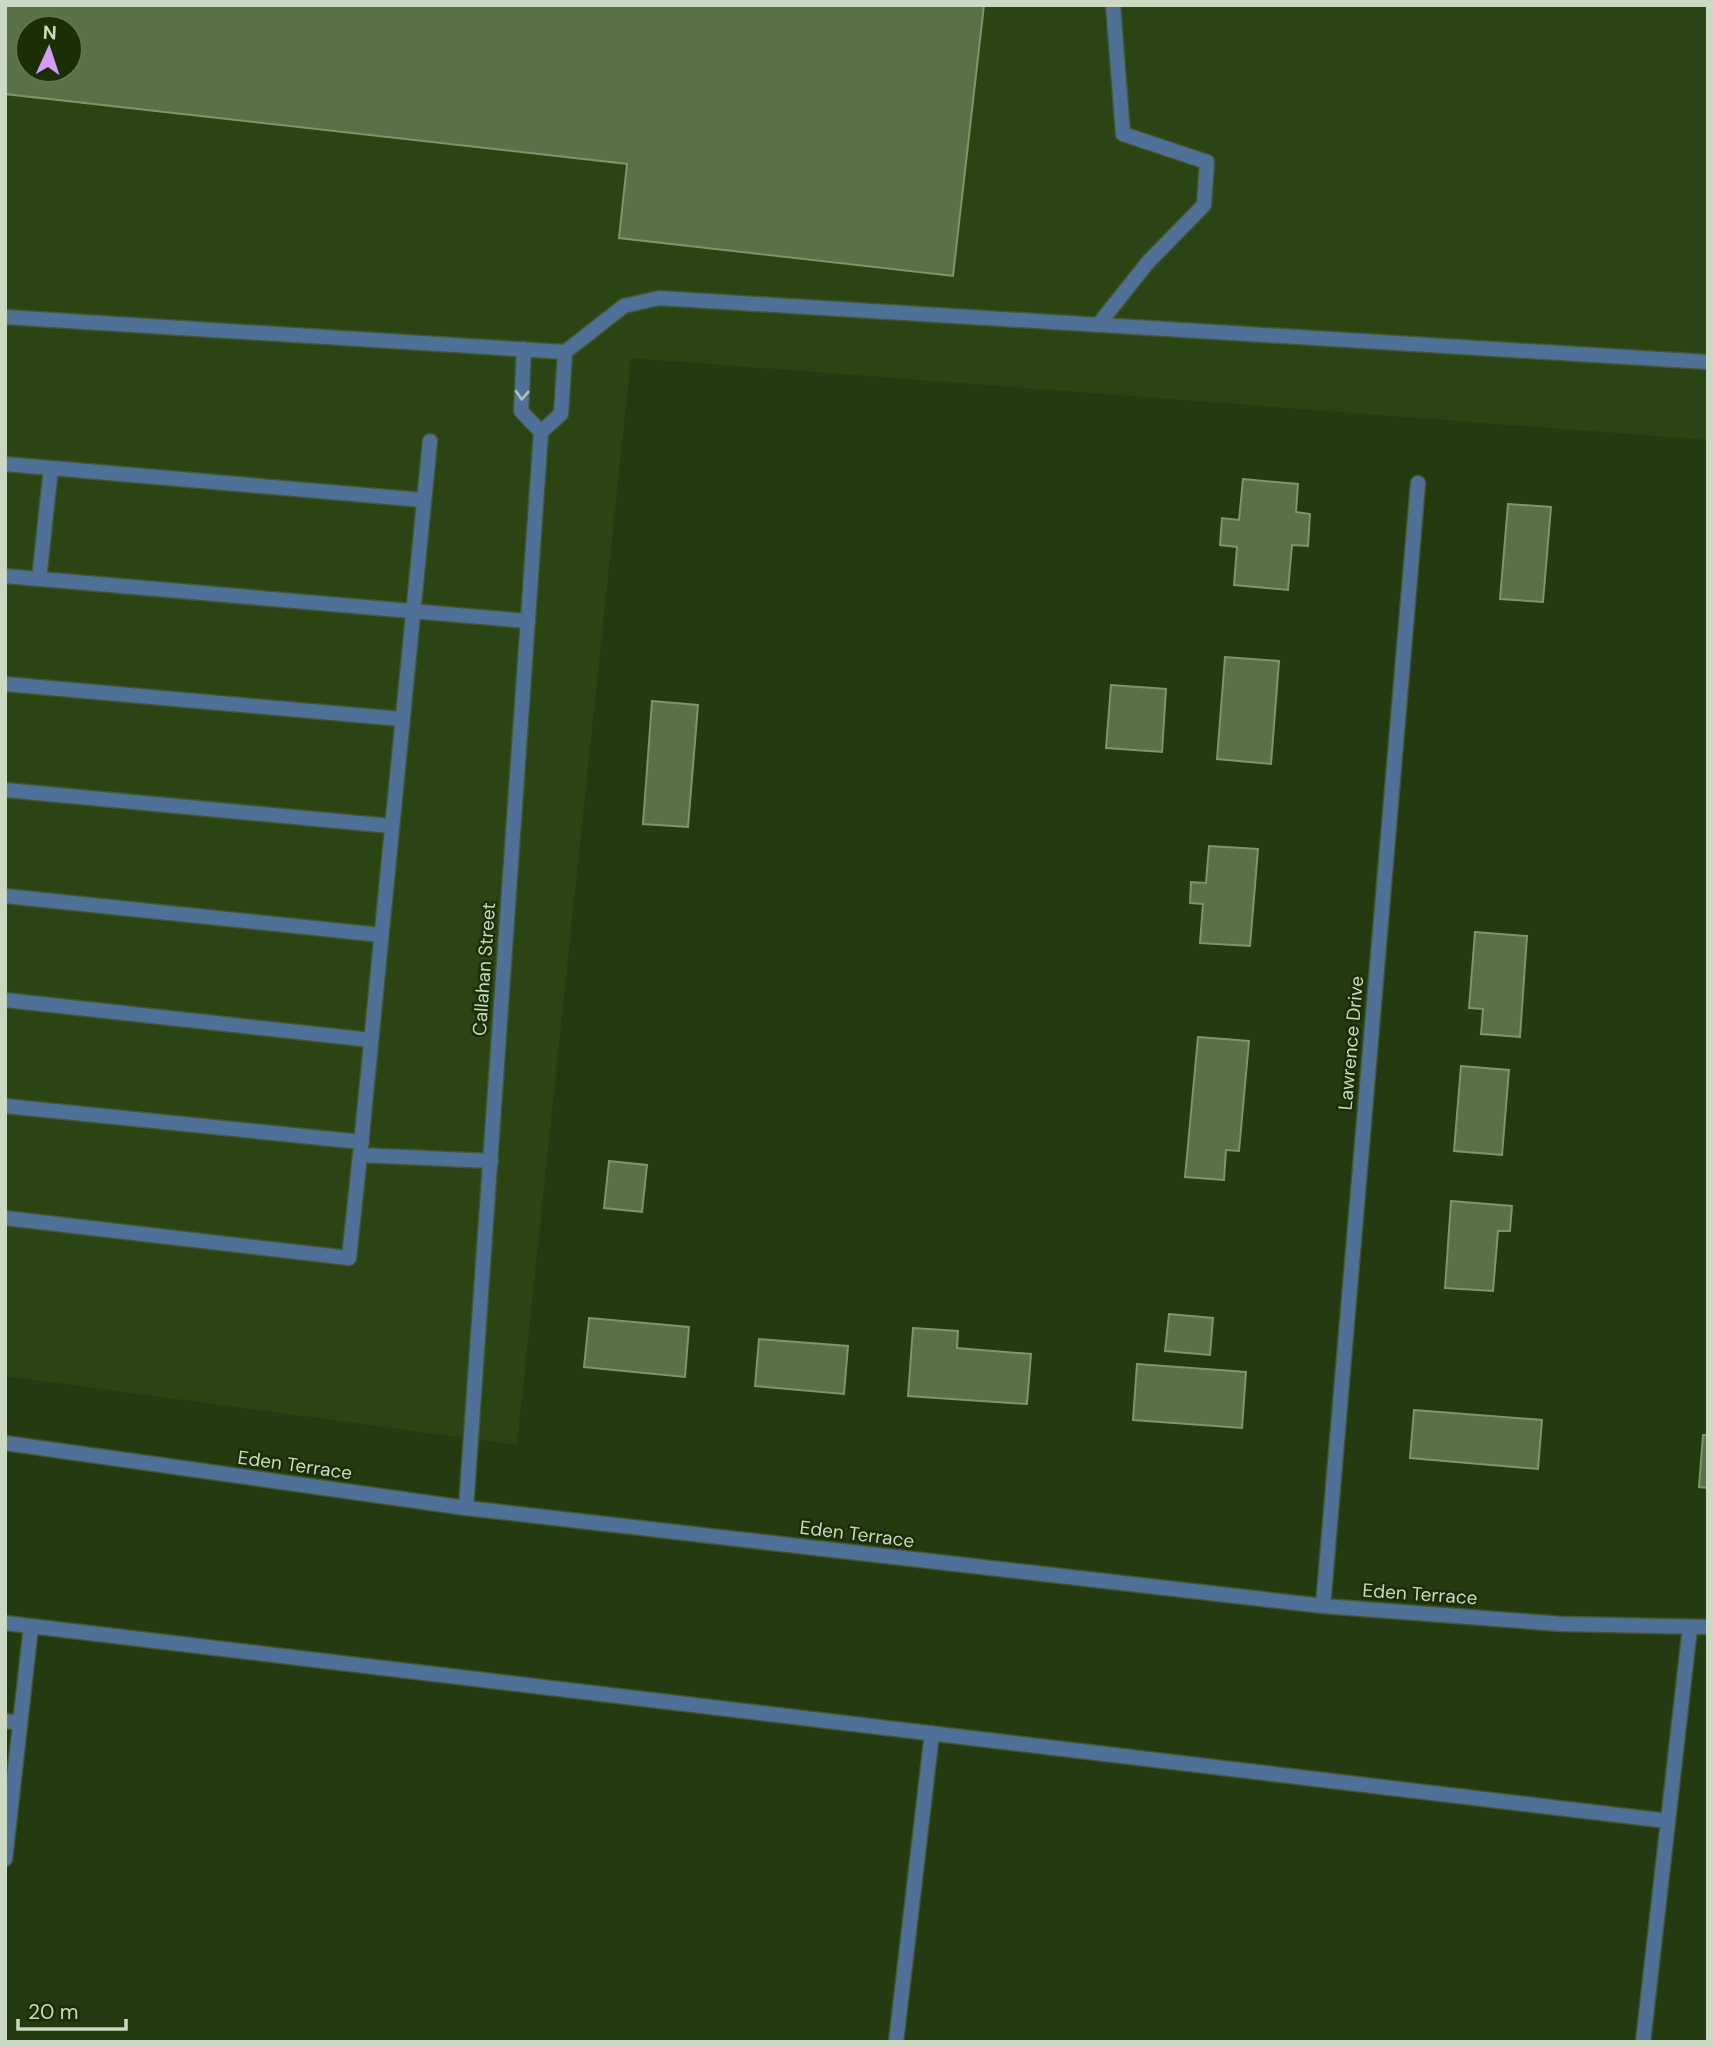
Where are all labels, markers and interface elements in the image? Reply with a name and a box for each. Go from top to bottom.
north arrow [14,14,84,84]
text: N [42,20,57,45]
one-way arrow [514,389,529,400]
street label: Callahan Street [467,901,501,1037]
street label: Lawrence Drive [1333,975,1369,1111]
street label: Eden Terrace [236,1445,354,1485]
street label: Eden Terrace [798,1515,916,1553]
street label: Eden Terrace [1362,1578,1478,1610]
scale bar [18,1988,126,2032]
text: 20 m [28,1998,79,2026]

